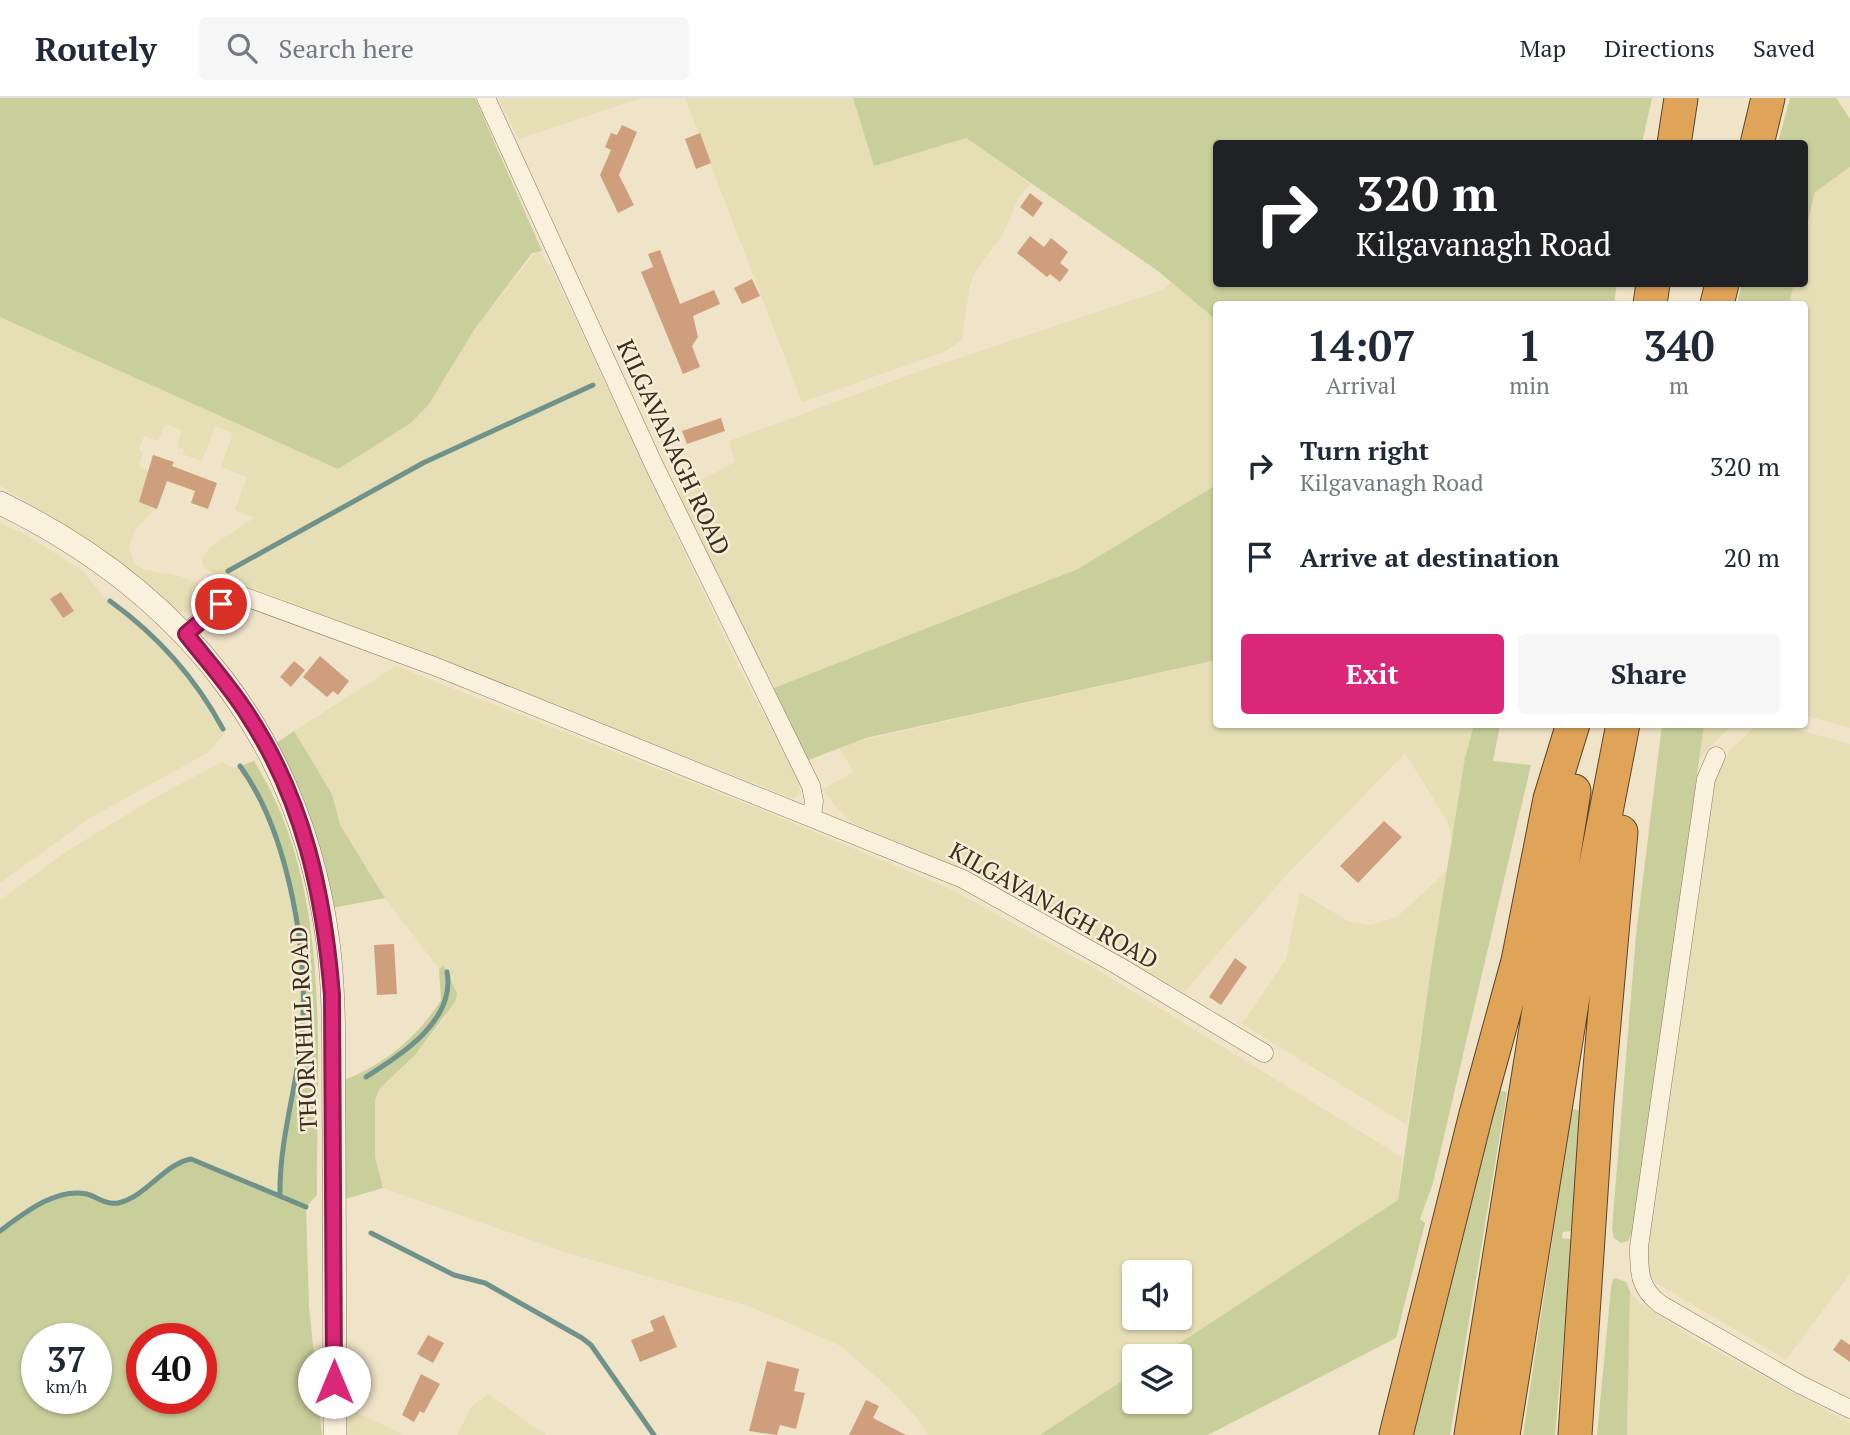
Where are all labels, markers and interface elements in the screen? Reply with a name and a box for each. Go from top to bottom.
search box [199,17,689,80]
text: Routely [35,27,157,70]
icon: search [223,29,261,67]
text: Search here [279,31,414,65]
text: Map [1520,32,1566,64]
text: Directions [1604,32,1715,64]
text: Saved [1753,32,1815,64]
text: 320 m [1356,160,1498,225]
icon: right [1241,168,1332,259]
text: Kilgavanagh Road [1356,223,1611,265]
text: 14:07 [1307,317,1416,373]
text: 1 [1518,317,1541,373]
text: 340 [1643,317,1714,373]
street label: KILGAVANAGH ROAD [610,334,738,560]
text: Arrival [1326,370,1396,401]
text: min [1509,370,1550,401]
text: m [1669,370,1689,401]
text: Turn right [1300,433,1429,467]
icon: right [1241,447,1279,485]
text: 320 m [1710,449,1780,483]
text: Kilgavanagh Road [1300,467,1483,498]
icon: arrive [1241,538,1279,576]
text: Arrive at destination [1300,540,1559,574]
text: 20 m [1724,540,1780,574]
pin [191,574,251,634]
icon: arrive [202,585,240,623]
button: Exit [1241,634,1504,714]
button: Share [1518,634,1780,714]
street label: KILGAVANAGH ROAD [944,834,1164,976]
street label: THORNHILL ROAD [282,926,324,1132]
map controls [1122,1260,1192,1414]
button: sound [1122,1260,1192,1330]
speed limit sign: 40 [126,1323,217,1414]
text: 37 [47,1336,86,1382]
button: layers [1122,1344,1192,1414]
position arrow [297,1345,371,1419]
text: km/h [46,1374,87,1398]

